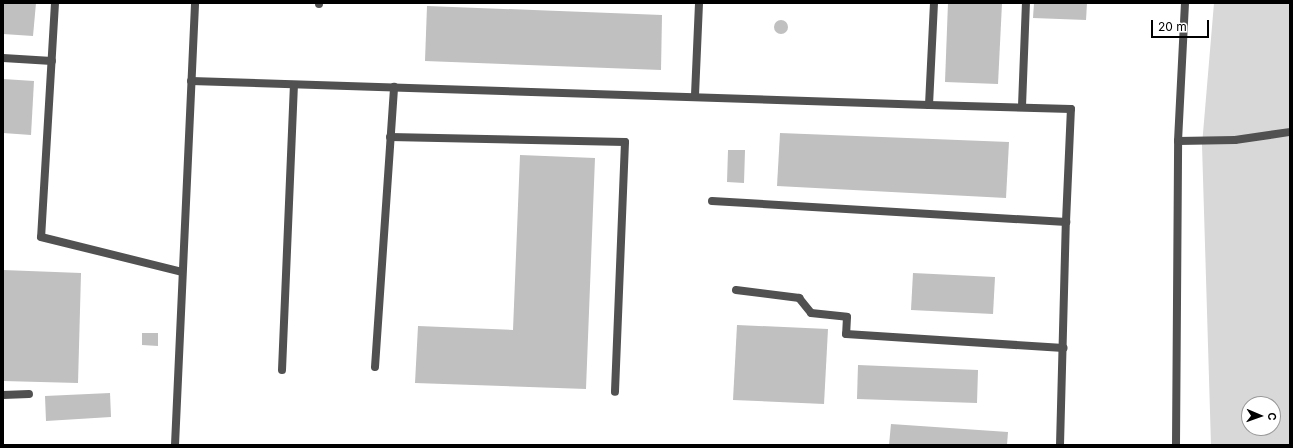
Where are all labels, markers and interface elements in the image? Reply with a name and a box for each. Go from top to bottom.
scale bar [1153,12,1211,38]
text: 20 m [1158,19,1187,34]
north arrow [1241,396,1281,436]
text: С [1265,412,1279,421]

